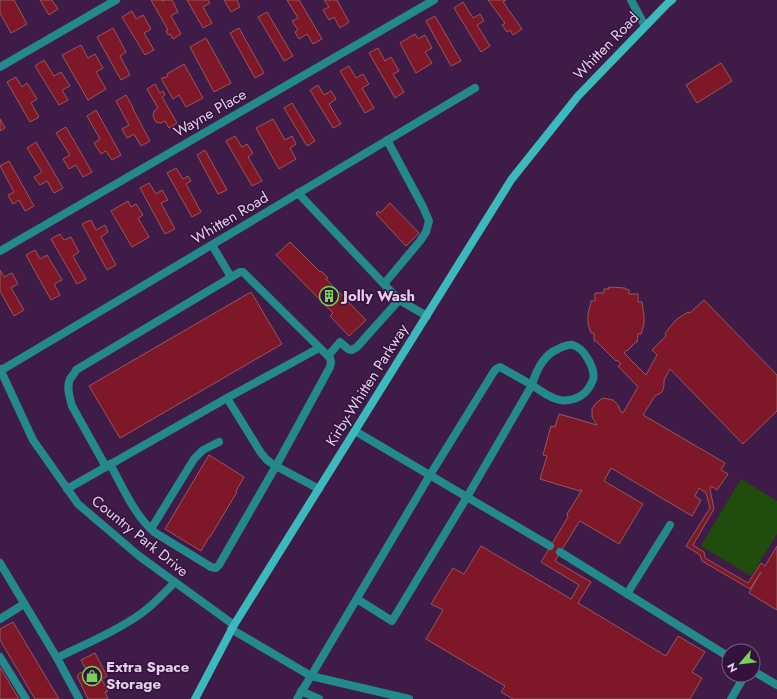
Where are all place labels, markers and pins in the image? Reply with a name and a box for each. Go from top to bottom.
building icon: Jolly Wash [318,285,340,307]
place label: Jolly Wash [340,285,415,307]
place label: Extra Space Storage [106,656,190,695]
shop icon: Extra Space Storage [81,665,103,687]

